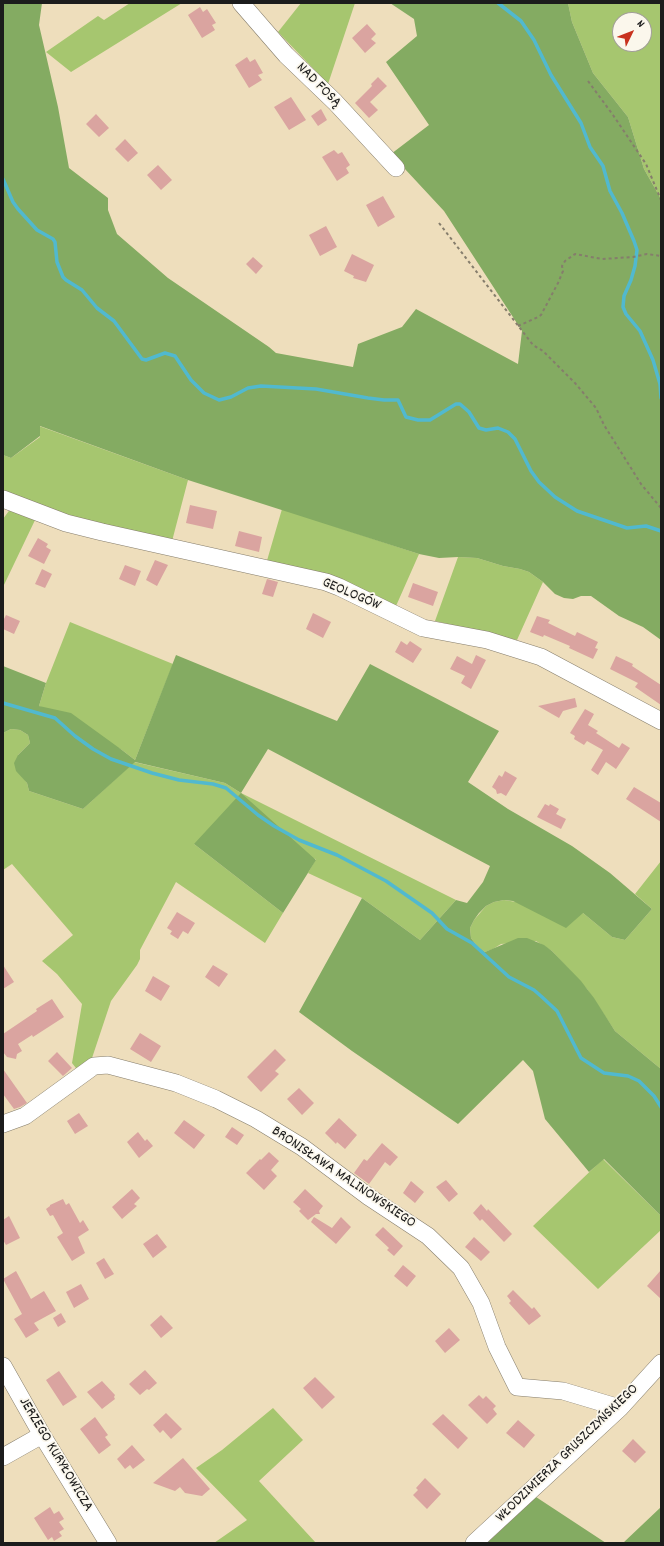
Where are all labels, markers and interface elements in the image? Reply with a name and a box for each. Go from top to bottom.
north arrow [612,12,652,52]
text: N [632,17,648,32]
street label: NAD FOSĄ [292,60,344,112]
street label: GEOLOGÓW [319,575,383,615]
street label: BRONISŁAWA MALINOWSKIEGO [267,1123,419,1233]
street label: WŁODZIMIERZA GRUSZCZYŃSKIEGO [493,1381,643,1527]
street label: JERZEGO KURYŁOWICZA [14,1395,96,1515]

